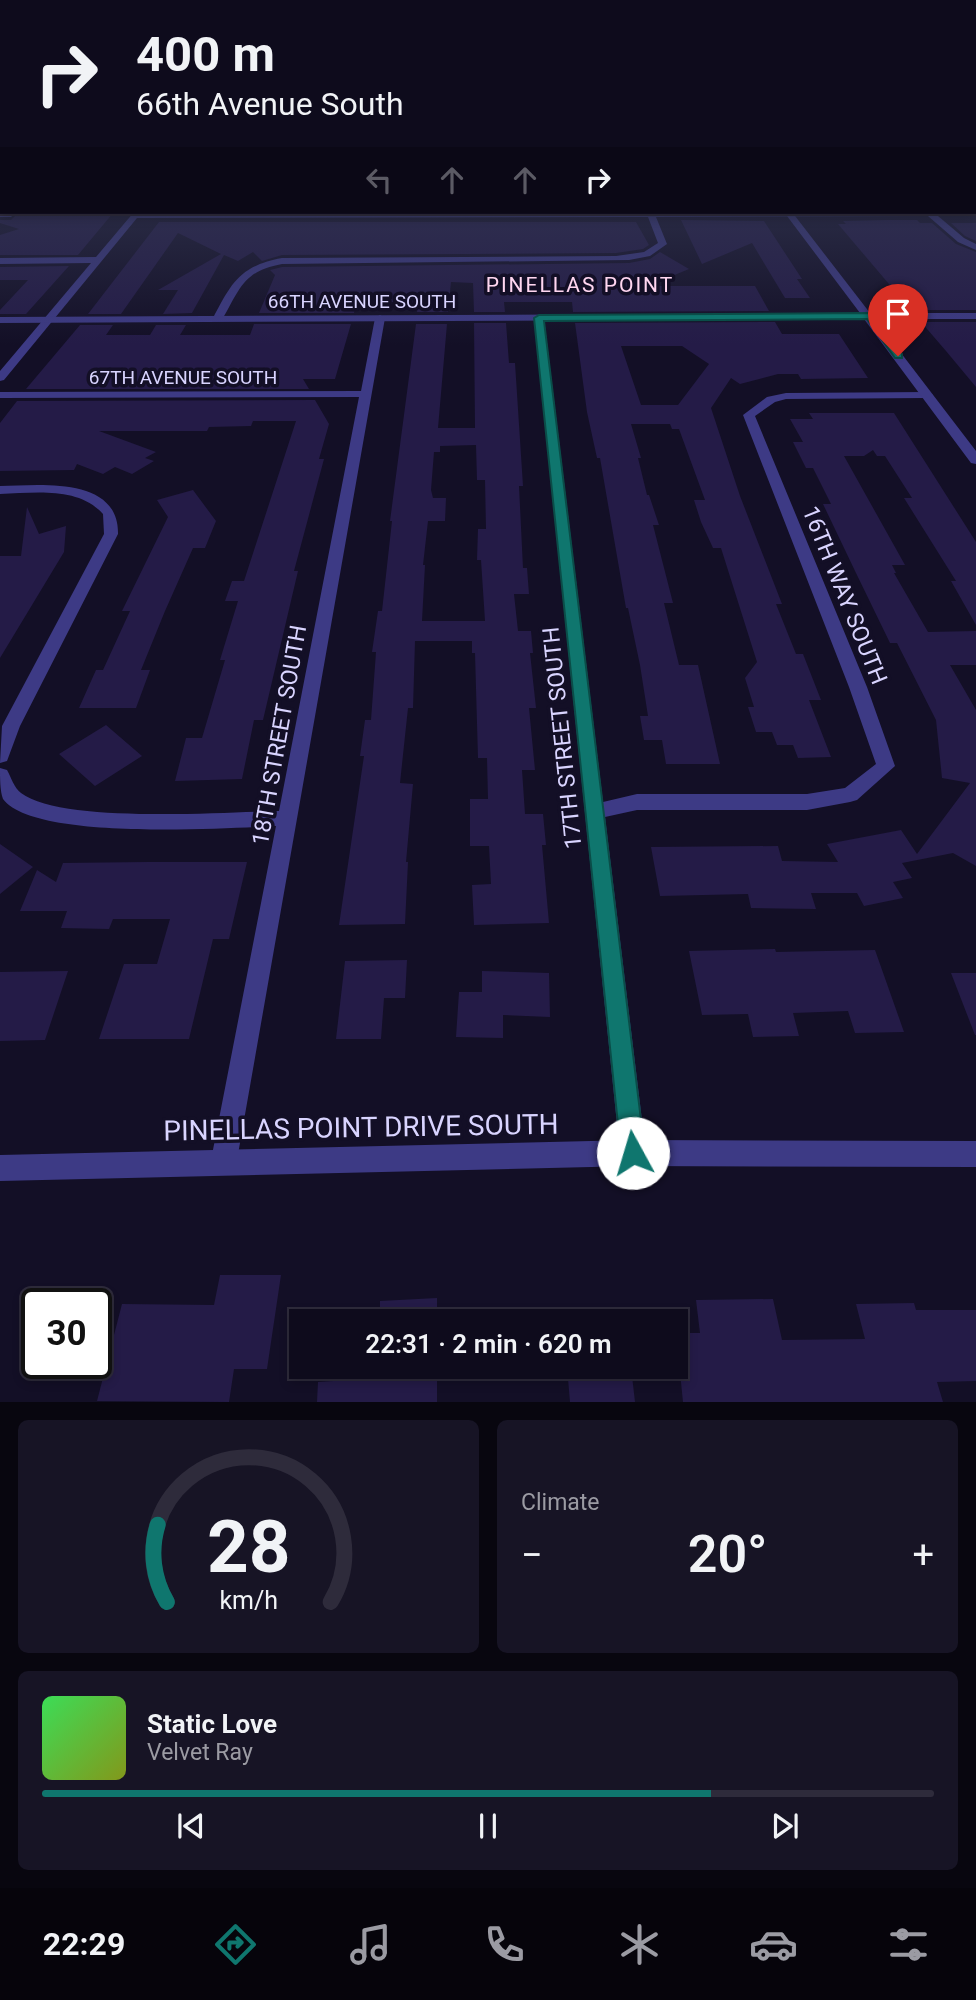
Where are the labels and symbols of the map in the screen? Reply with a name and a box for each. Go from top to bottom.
district label: PINELLAS POINT [486,273,674,297]
pin [868,284,928,356]
street label: 66TH AVENUE SOUTH [268,290,456,313]
street label: 67TH AVENUE SOUTH [89,366,277,389]
street label: 16TH WAY SOUTH [797,502,893,688]
street label: 18TH STREET SOUTH [247,623,312,847]
street label: 17TH STREET SOUTH [537,626,588,850]
street label: PINELLAS POINT DRIVE SOUTH [163,1108,559,1147]
position arrow [596,1116,670,1190]
speed limit sign: 30 [21,1288,112,1379]

